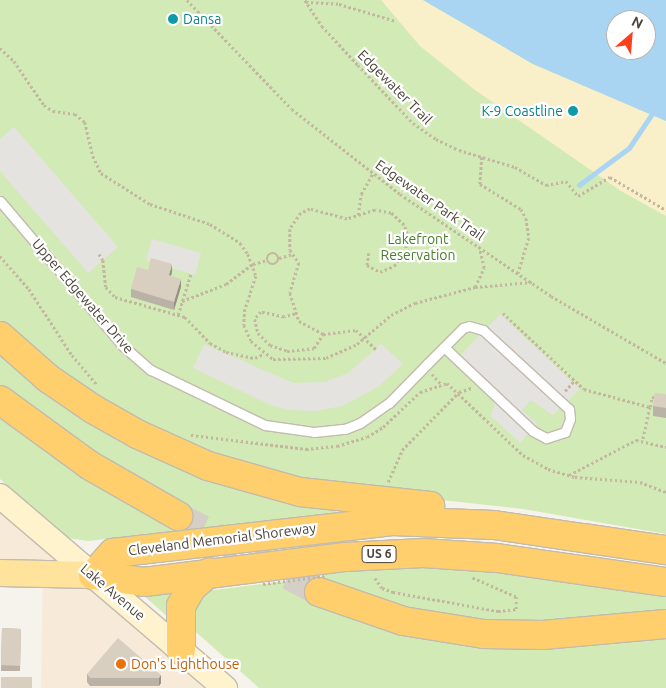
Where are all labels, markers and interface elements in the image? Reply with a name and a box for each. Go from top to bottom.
north arrow [606,10,656,60]
place label: Dansa [183,11,221,27]
marker: Dansa [167,13,179,25]
text: N [629,13,646,32]
street label: Edgewater Trail [354,46,436,128]
place label: K-9 Coastline [482,103,563,119]
marker: K-9 Coastline [567,105,579,117]
street label: Edgewater Park Trail [372,156,488,244]
park label: Lakefront Reservation [381,231,455,264]
street label: Upper Edgewater Drive [29,235,137,357]
street label: Cleveland Memorial Shoreway [127,519,317,559]
road number: US 6 [362,544,396,564]
street label: Lake Avenue [77,560,149,624]
place label: Don's Lighthouse [131,656,239,672]
marker: Don's Lighthouse [115,658,127,670]

